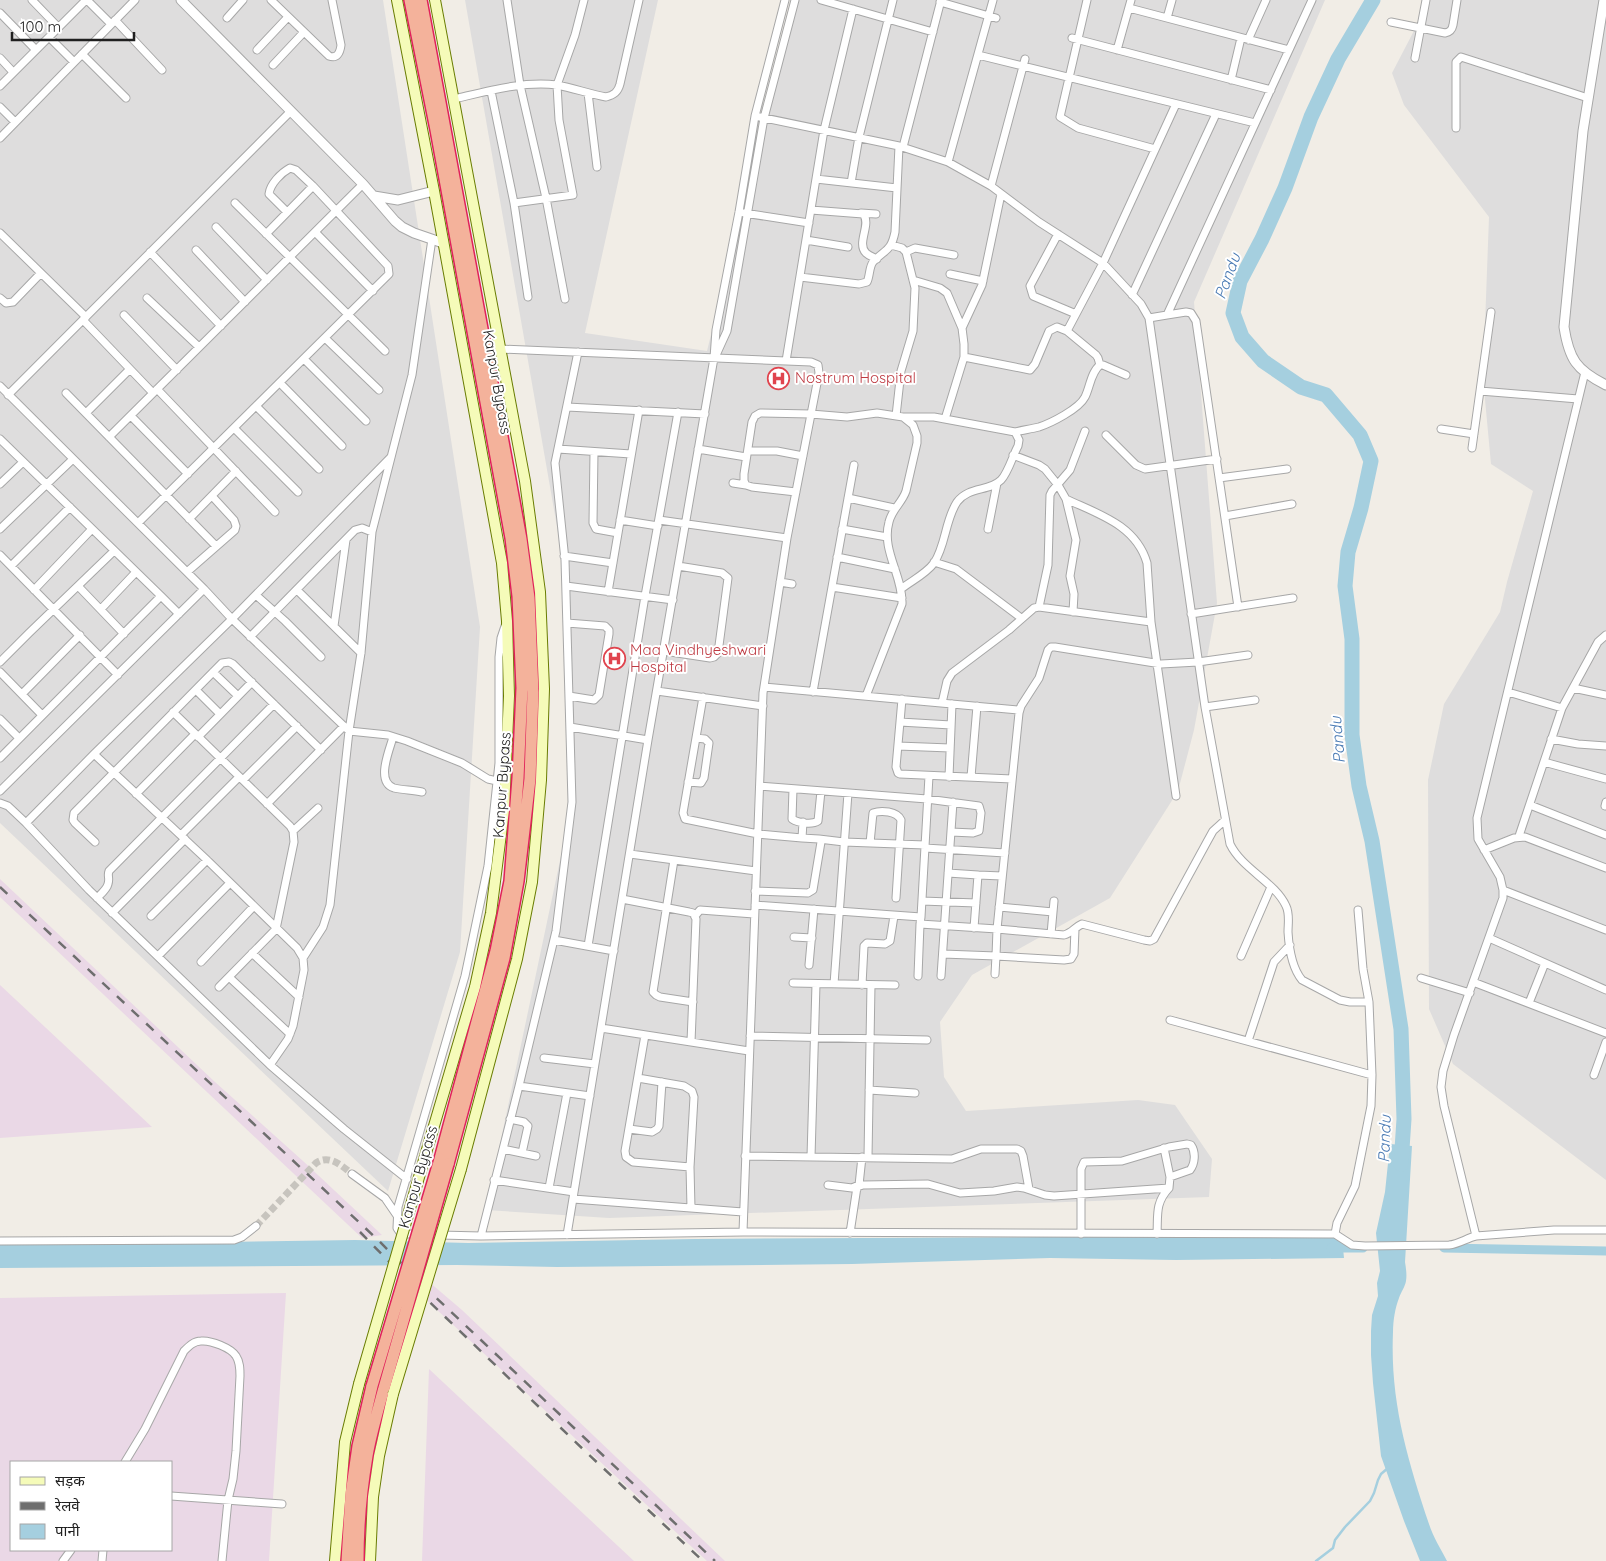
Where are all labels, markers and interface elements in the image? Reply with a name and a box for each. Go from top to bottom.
scale bar [12,10,135,42]
text: 100 m [20,17,61,36]
water label: Pandu [1209,249,1245,302]
street label: Kanpur Bypass [479,328,516,436]
hospital icon: Nostrum Hospital [767,366,791,390]
place label: Nostrum Hospital [795,368,916,387]
place label: Maa Vindhyeshwari Hospital [630,640,766,676]
hospital icon: Maa Vindhyeshwari Hospital [602,647,626,671]
water label: Pandu [1325,715,1349,765]
street label: Kanpur Bypass [488,731,515,838]
water label: Pandu [1373,1114,1395,1163]
street label: Kanpur Bypass [394,1123,441,1230]
legend [10,1461,172,1551]
text: सड़क [55,1471,85,1490]
text: रेलवे [54,1496,80,1515]
text: पानी [55,1521,81,1540]

